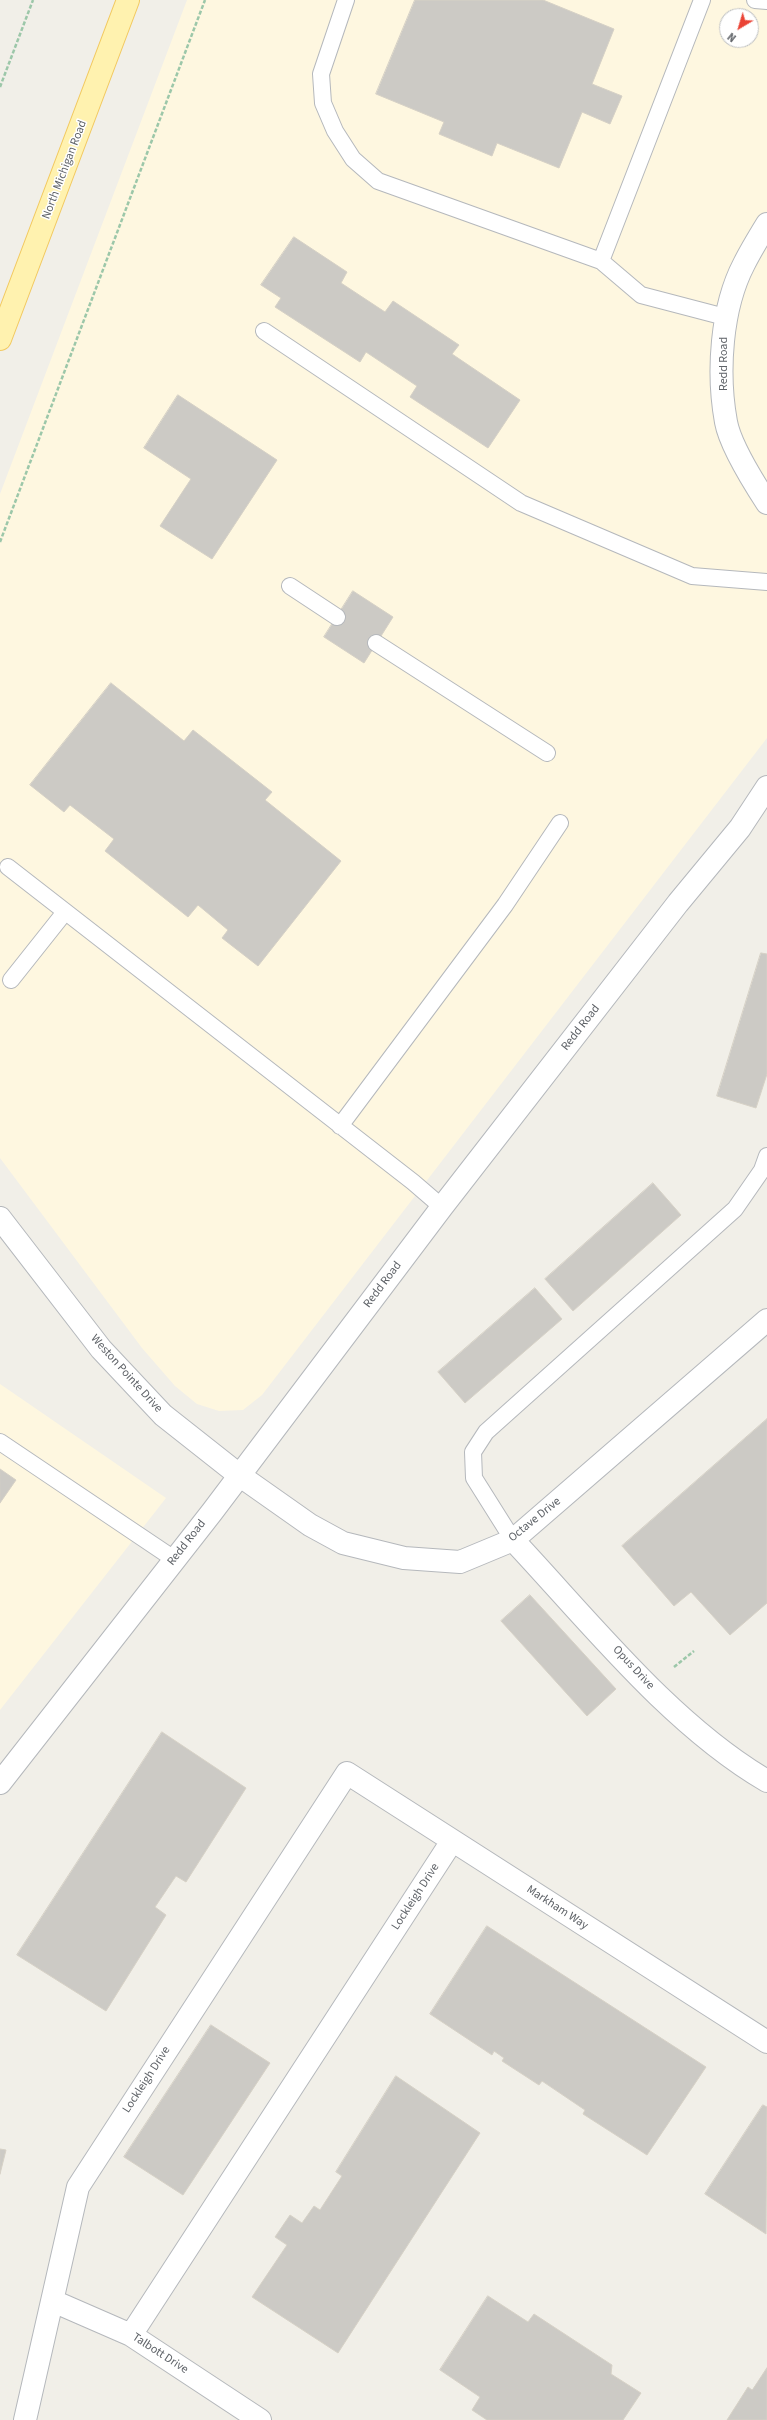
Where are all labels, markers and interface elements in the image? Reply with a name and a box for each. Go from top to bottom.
north arrow [719,8,759,48]
text: N [724,29,739,45]
street label: North Michigan Road [40,119,90,221]
street label: Redd Road [717,337,731,391]
street label: Redd Road [559,1002,603,1054]
street label: Redd Road [361,1259,405,1311]
street label: Weston Pointe Drive [87,1332,165,1416]
street label: Octave Drive [506,1495,564,1545]
street label: Redd Road [165,1517,209,1569]
street label: Opus Drive [609,1643,657,1693]
street label: Lockleigh Drive [389,1861,443,1933]
street label: Markham Way [523,1883,591,1933]
street label: Lockleigh Drive [120,2044,174,2116]
street label: Talbott Drive [129,2331,191,2377]

